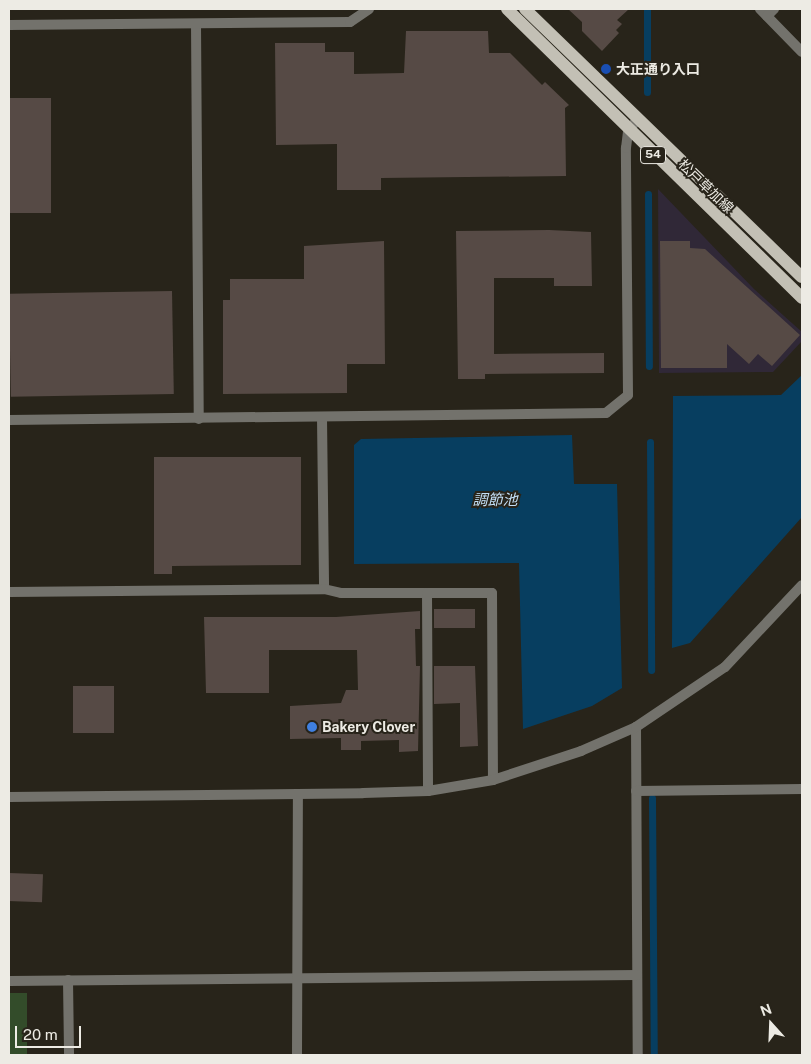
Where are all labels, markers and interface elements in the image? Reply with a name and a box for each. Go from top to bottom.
place label: 大正通り入口 [616,61,700,77]
marker: 大正通り入口 [600,63,612,75]
road number: 54 [639,146,667,164]
street label: 松戸草加線 [675,156,737,216]
water label: 調節池 [473,491,517,509]
place label: Bakery Clover [322,719,415,735]
marker: Bakery Clover [306,721,318,733]
north arrow [746,999,796,1049]
text: N [758,1001,774,1019]
scale bar [18,1016,84,1048]
text: 20 m [23,1026,58,1043]

